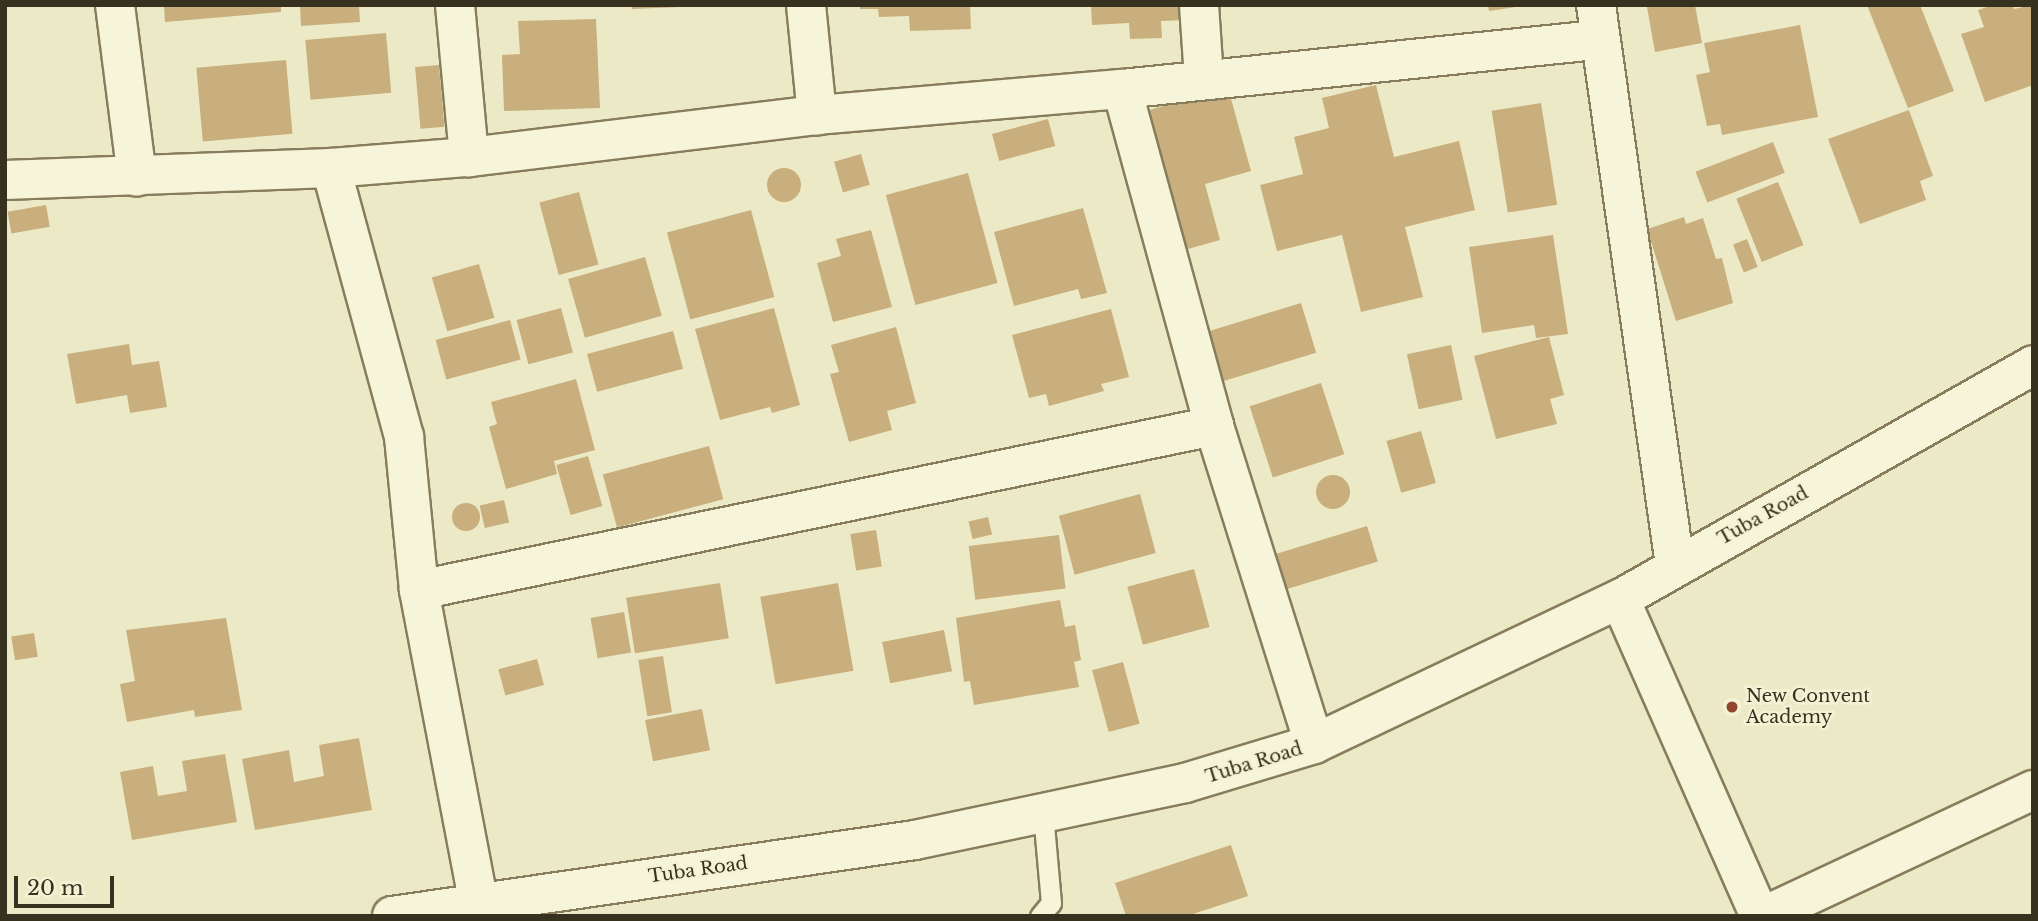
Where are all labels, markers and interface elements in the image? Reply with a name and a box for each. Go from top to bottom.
street label: Tuba Road [1714,482,1812,550]
place label: New Convent Academy [1746,686,1871,728]
marker: New Convent Academy [1724,699,1740,715]
street label: Tuba Road [1203,738,1305,788]
street label: Tuba Road [647,852,749,888]
scale bar [18,862,117,906]
text: 20 m [27,875,84,901]

